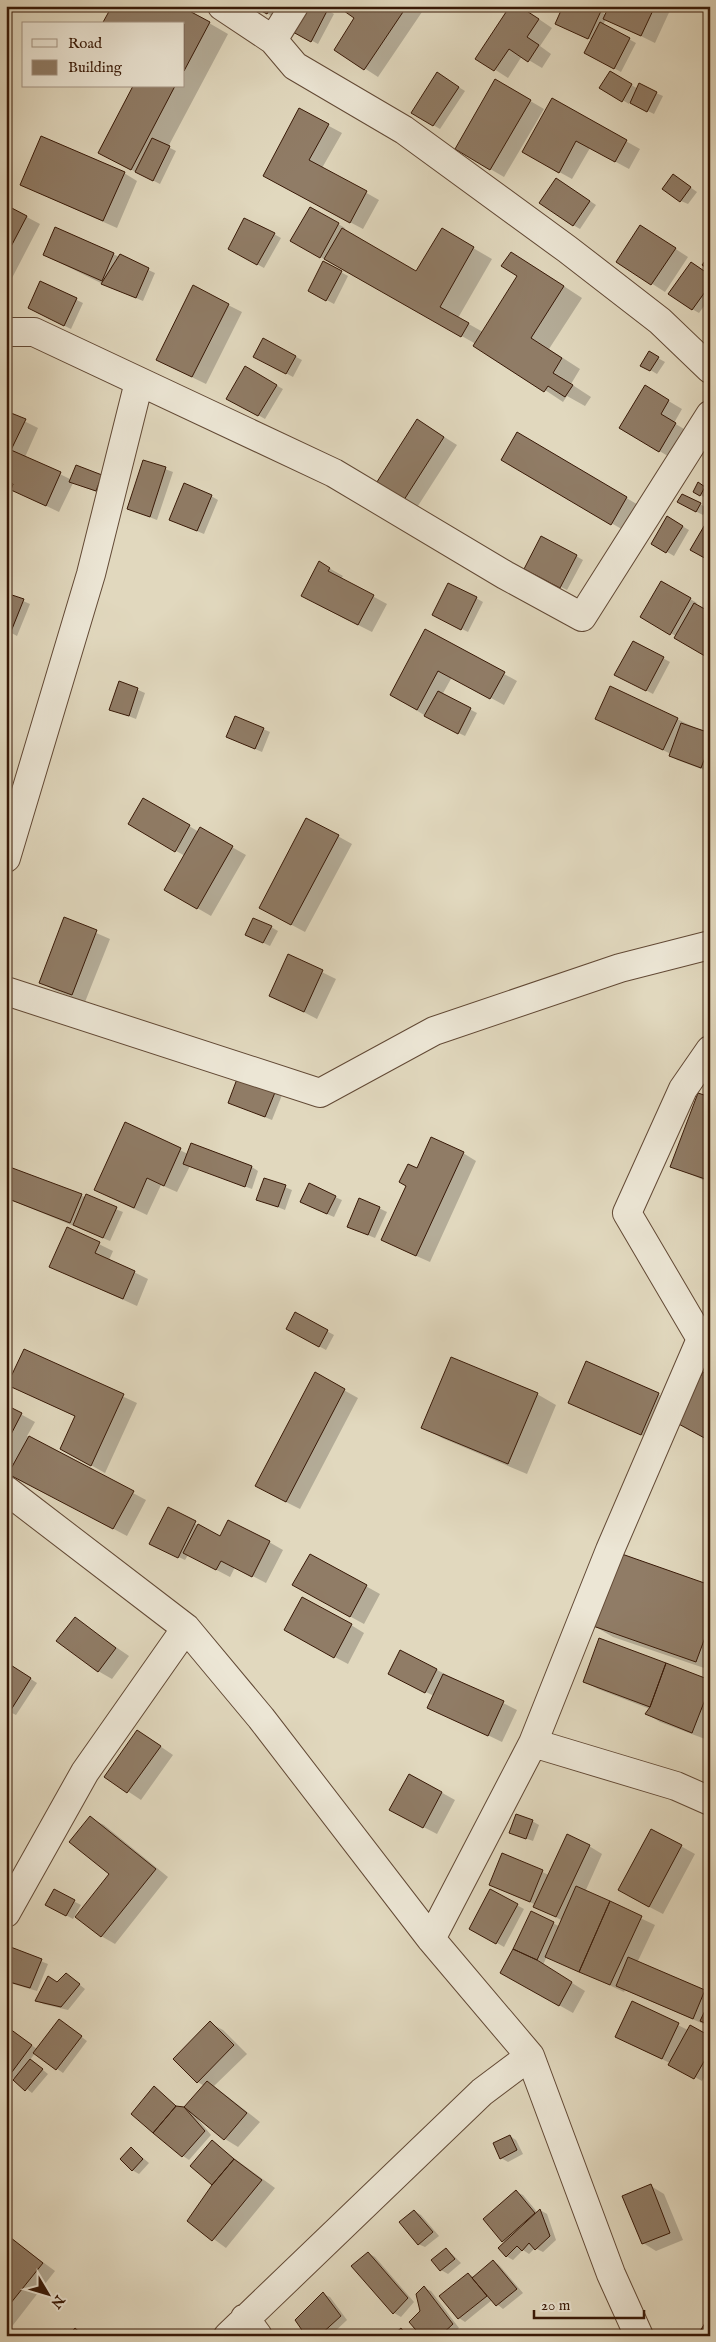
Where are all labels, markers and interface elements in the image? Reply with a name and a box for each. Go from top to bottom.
legend [22,22,185,88]
text: Road [68,34,103,53]
text: Building [68,58,123,77]
north arrow [22,2270,72,2320]
scale bar [534,2287,644,2319]
text: N [47,2290,69,2312]
text: 20 m [541,2296,571,2315]

